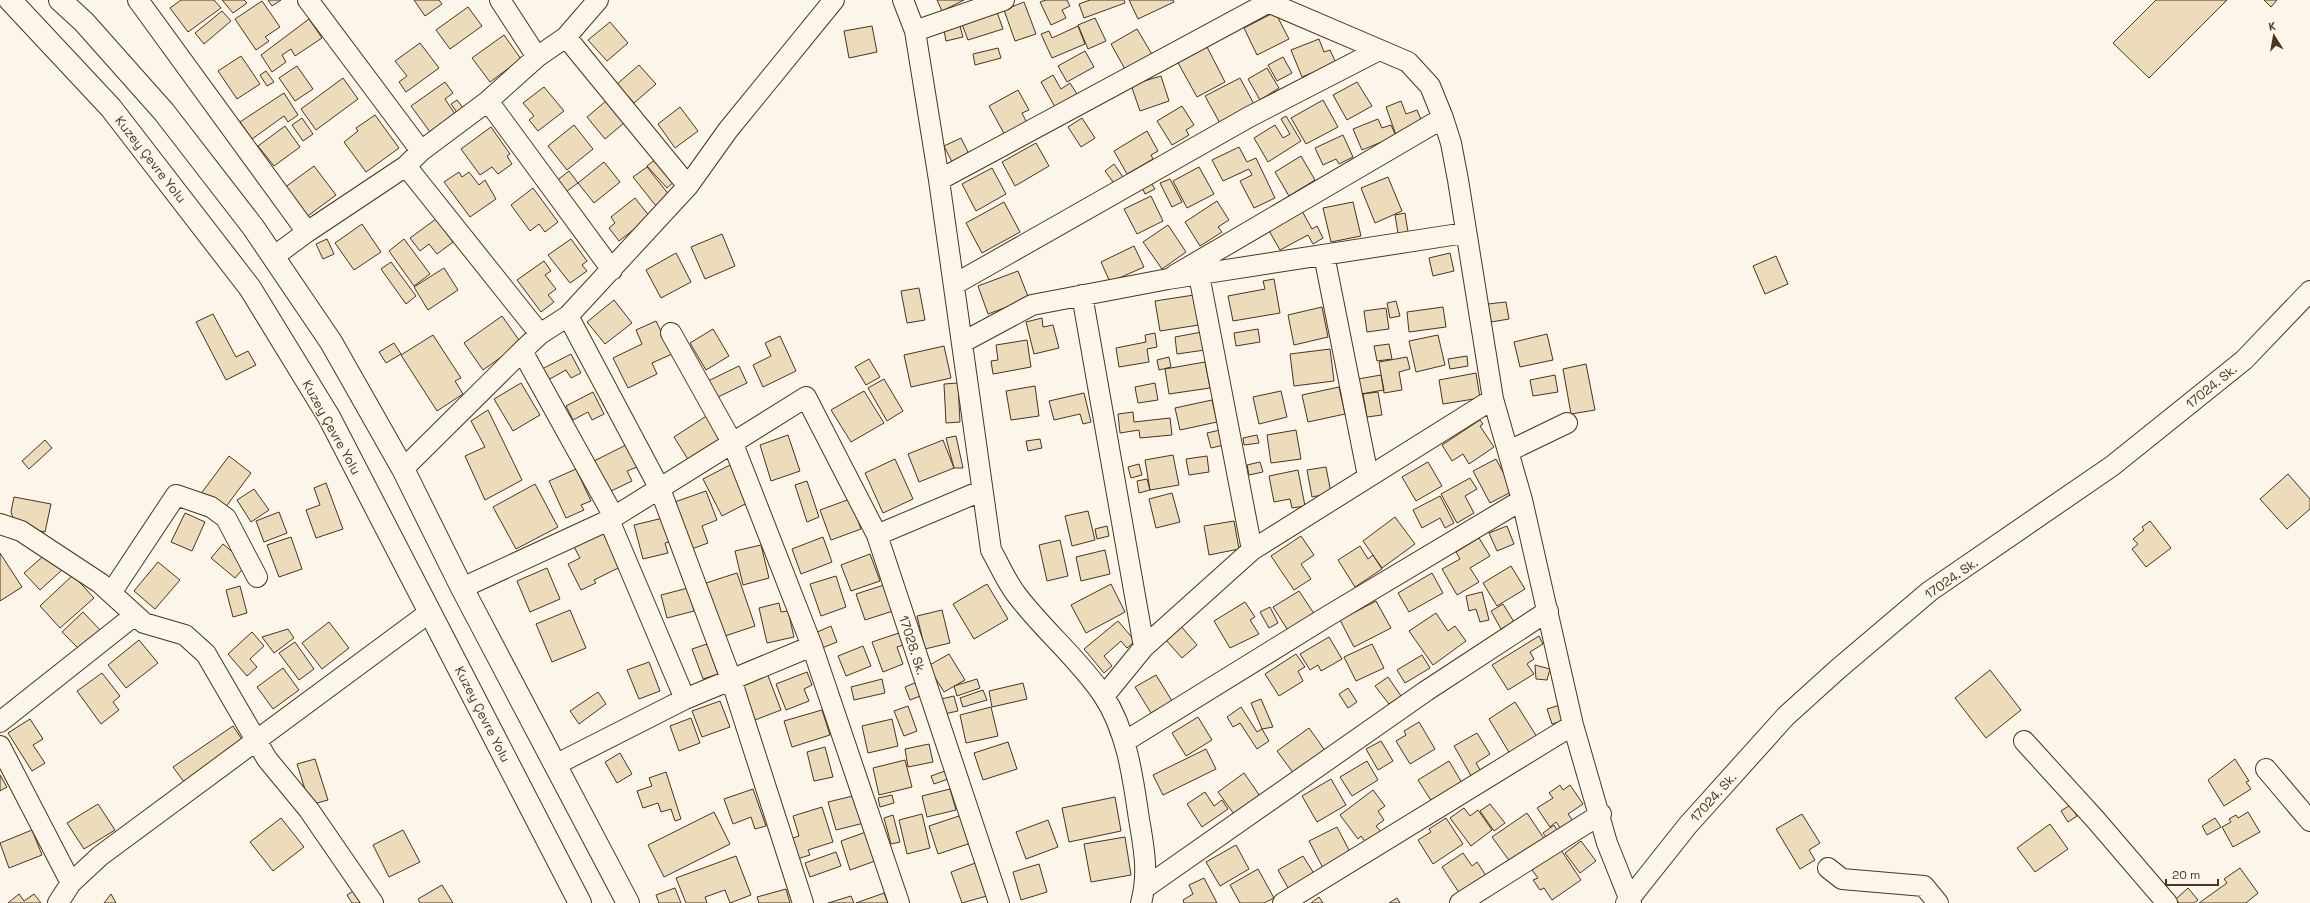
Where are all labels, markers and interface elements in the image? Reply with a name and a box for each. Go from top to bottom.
north arrow [2254,16,2294,56]
text: K [2267,19,2277,34]
street label: Kuzey Çevre Yolu [111,112,190,206]
street label: 17024. Sk. [2182,361,2240,412]
street label: Kuzey Çevre Yolu [299,377,365,478]
street label: 17024. Sk. [1921,554,1981,603]
street label: 17028. Sk. [895,613,930,677]
street label: Kuzey Çevre Yolu [451,663,514,765]
street label: 17024. Sk. [1687,769,1740,826]
scale bar [2166,861,2218,887]
text: 20 m [2172,867,2200,883]

